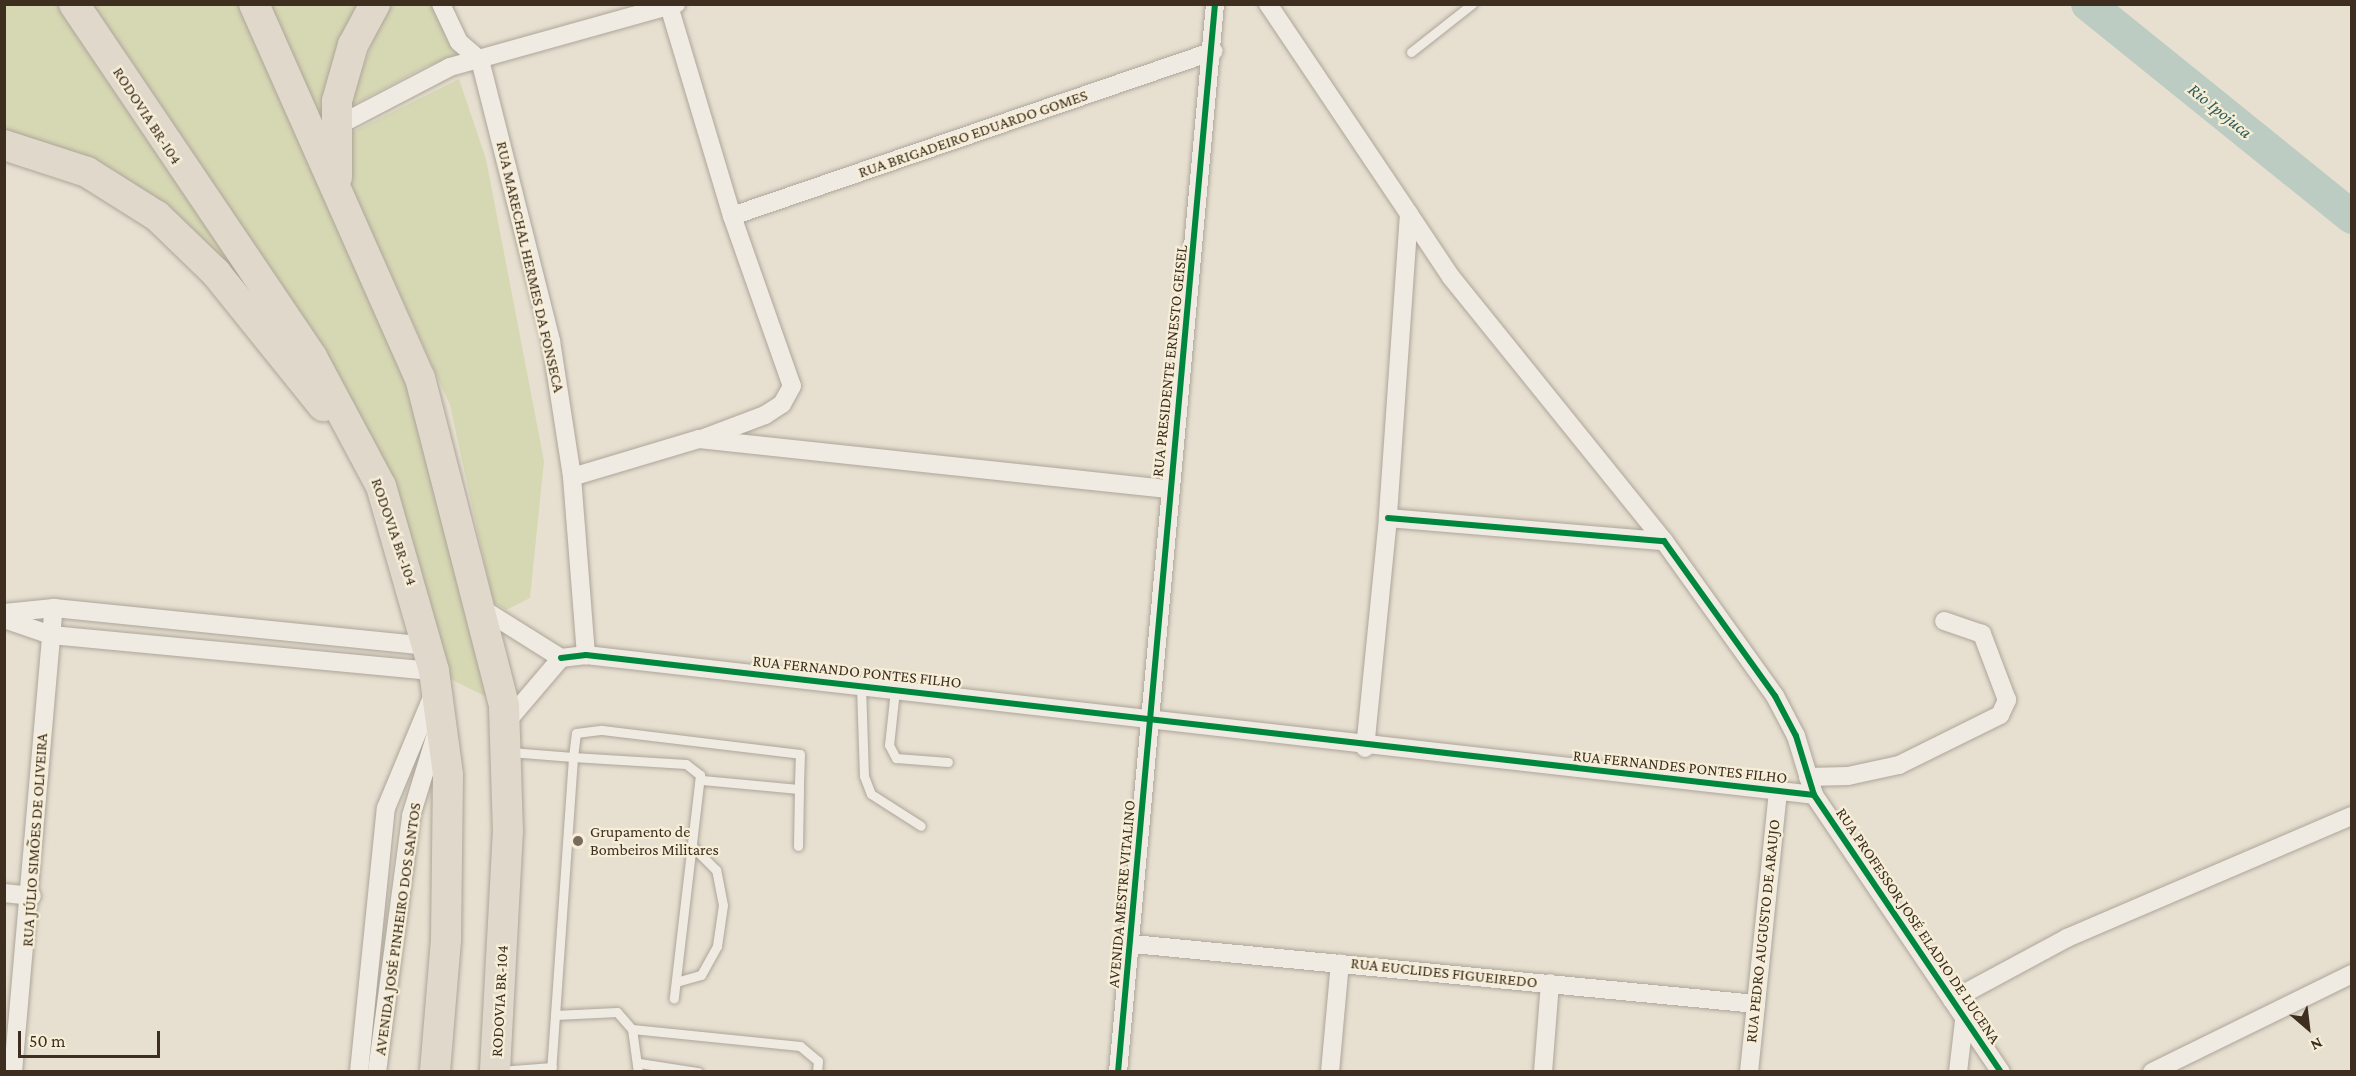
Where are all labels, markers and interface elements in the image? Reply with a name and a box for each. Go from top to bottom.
street label: RODOVIA BR-104 [108,64,186,168]
water label: Rio Ipojuca [2184,79,2256,143]
street label: RUA BRIGADEIRO EDUARDO GOMES [856,86,1090,182]
street label: RUA MARECHAL HERMES DA FONSECA [492,139,568,395]
street label: RUA PRESIDENTE ERNESTO GEISEL [1148,244,1192,478]
street label: RODOVIA BR-104 [367,476,421,588]
street label: RUA FERNANDO PONTES FILHO [752,651,962,693]
street label: RUA JÚLIO SIMÕES DE OLIVEIRA [18,733,52,947]
street label: RUA FERNANDES PONTES FILHO [1572,746,1788,788]
street label: AVENIDA MESTRE VITALINO [1104,799,1140,989]
street label: AVENIDA JOSÉ PINHEIRO DOS SANTOS [371,801,425,1057]
street label: RUA PROFESSOR JOSÉ ELADIO DE LUCENA [1832,804,2004,1048]
street label: RUA PEDRO AUGUSTO DE ARAUJO [1742,818,1784,1044]
place label: Grupamento de Bombeiros Militares [590,822,719,860]
marker: Grupamento de Bombeiros Militares [571,834,585,848]
street label: RODOVIA BR-104 [487,944,513,1058]
street label: RUA EUCLIDES FIGUEIREDO [1350,954,1538,992]
north arrow [2278,998,2338,1058]
scale bar [21,1019,164,1057]
text: 50 m [29,1031,66,1051]
text: N [2308,1034,2325,1054]

